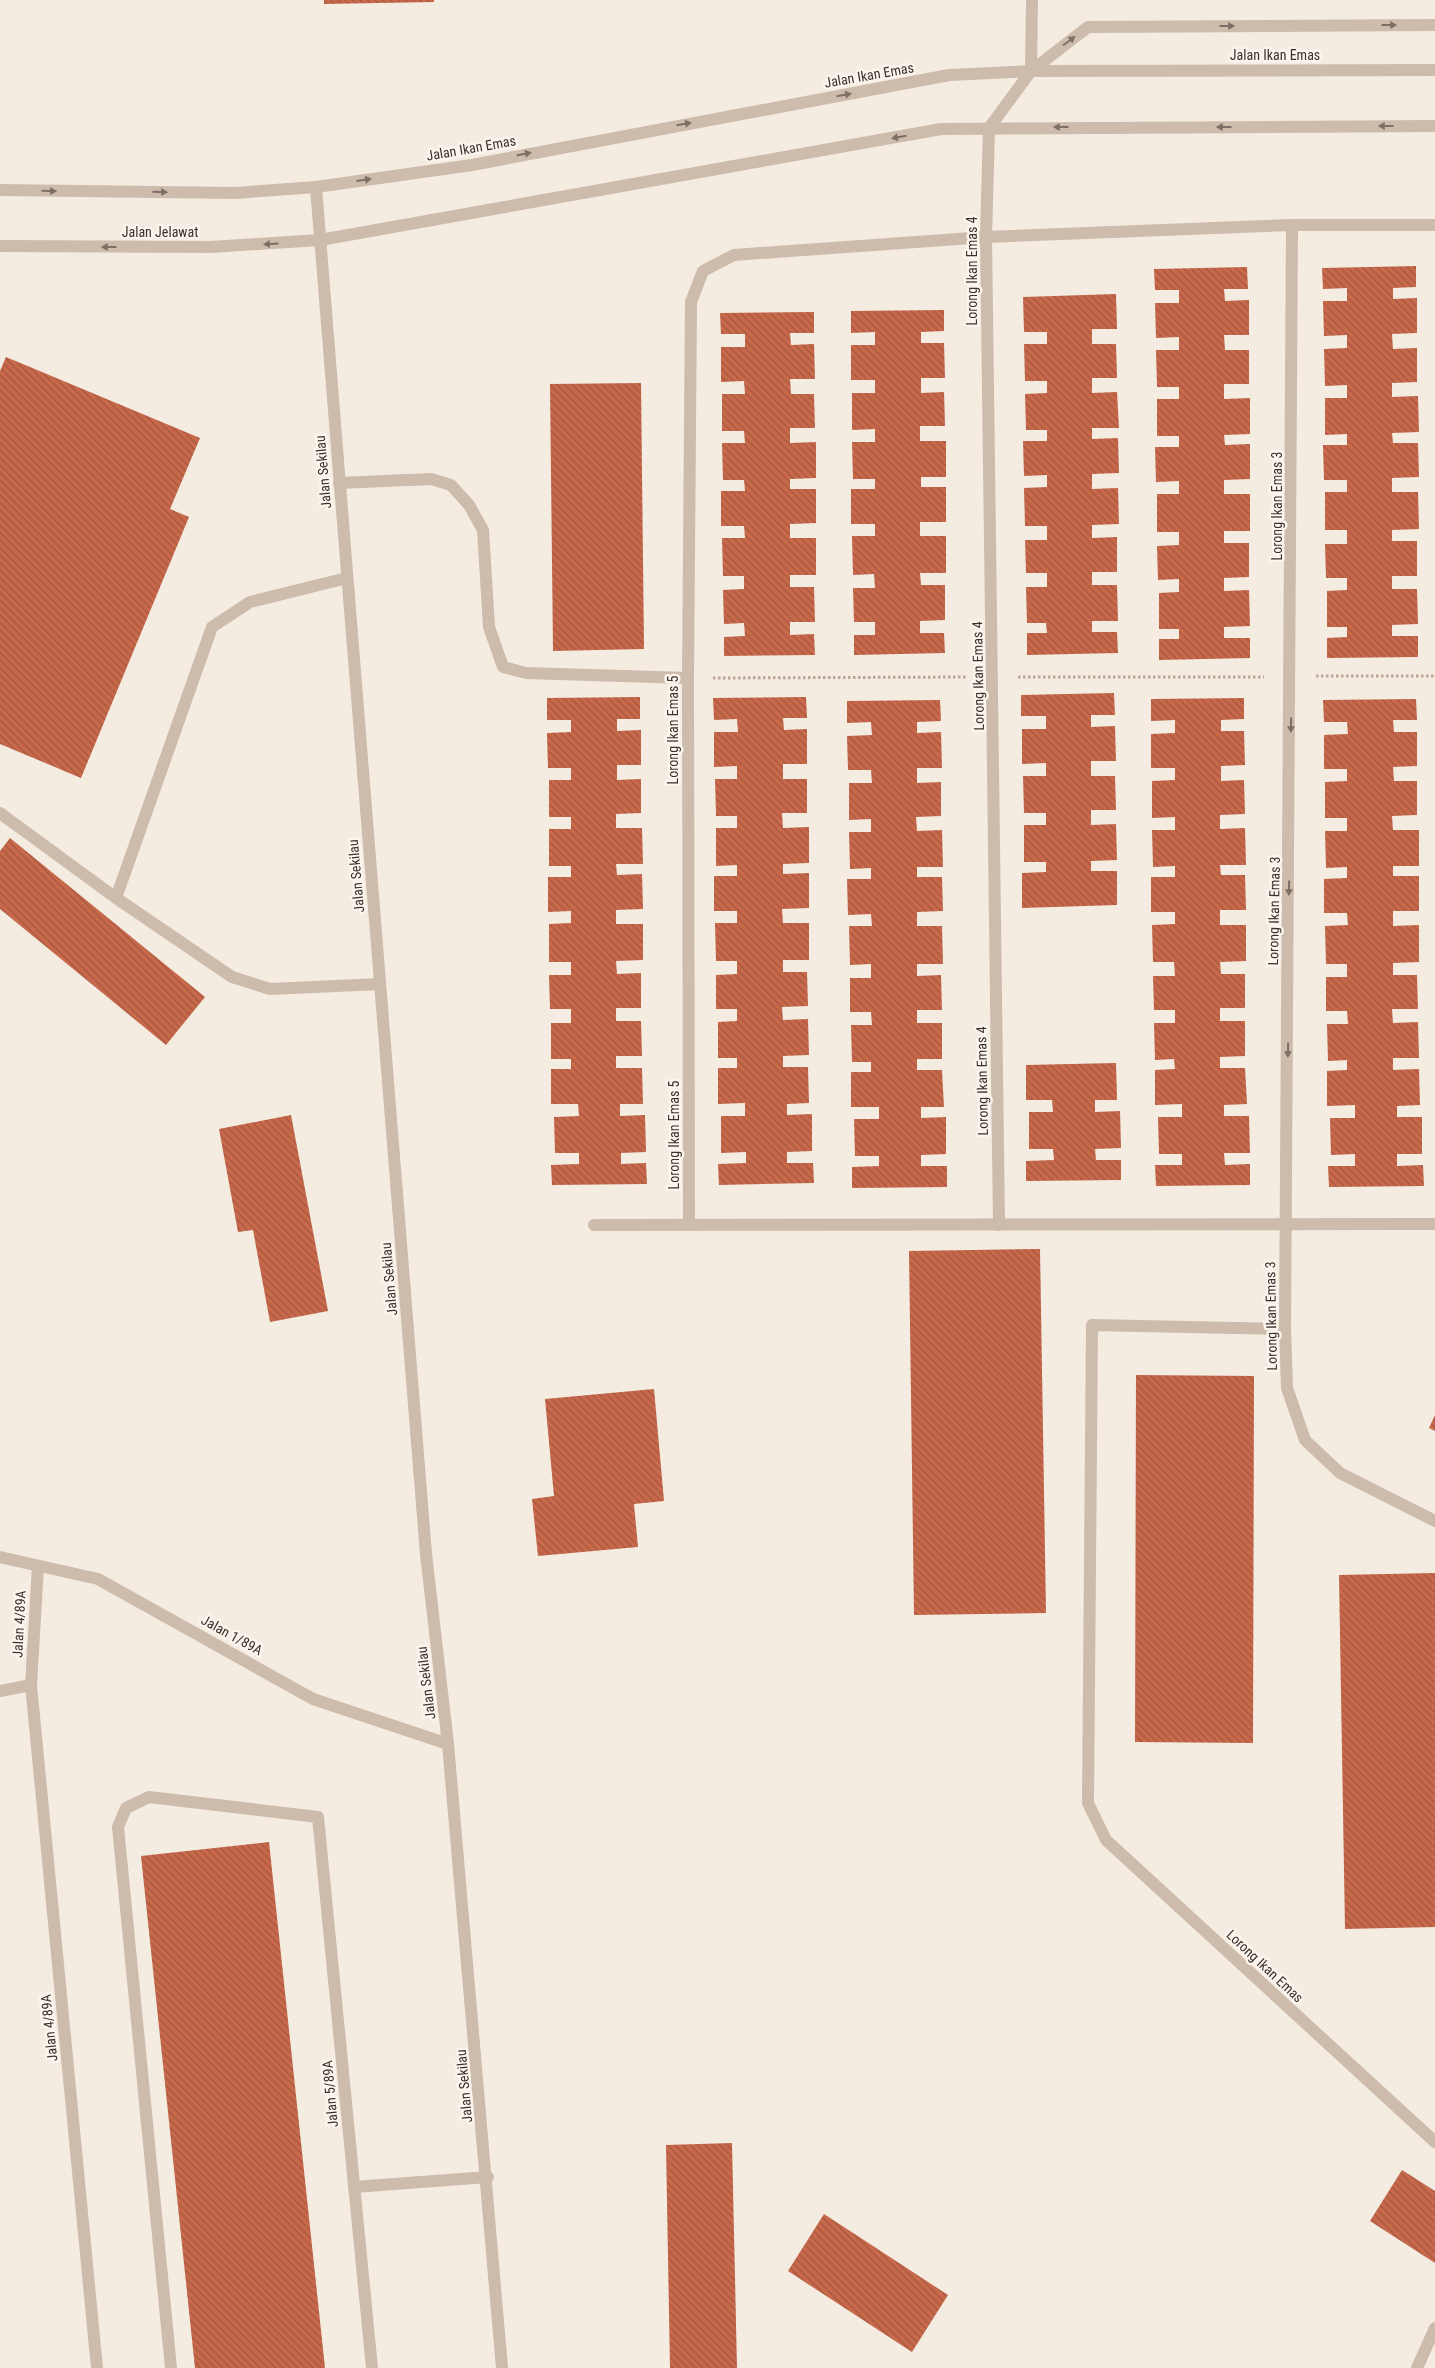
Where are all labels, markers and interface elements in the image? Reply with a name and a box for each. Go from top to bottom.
one-way arrow [1382,21,1398,29]
one-way arrow [1219,22,1235,30]
one-way arrow [1062,36,1075,47]
street label: Jalan Ikan Emas [1230,47,1320,63]
street label: Jalan Ikan Emas [823,59,915,91]
one-way arrow [836,90,852,98]
one-way arrow [676,120,692,128]
one-way arrow [1378,122,1394,130]
one-way arrow [1053,123,1069,131]
one-way arrow [1216,123,1232,131]
street label: Jalan Ikan Emas [425,132,517,164]
one-way arrow [891,133,907,141]
one-way arrow [517,150,533,158]
one-way arrow [356,176,372,184]
one-way arrow [41,187,57,195]
one-way arrow [152,188,168,196]
street label: Lorong Ikan Emas 4 [964,216,980,325]
street label: Jalan Jelawat [122,224,198,240]
one-way arrow [263,240,279,248]
one-way arrow [101,242,117,250]
street label: Jalan Sekilau [312,435,334,509]
street label: Lorong Ikan Emas 3 [1269,452,1285,560]
street label: Lorong Ikan Emas 4 [969,621,987,731]
street label: Lorong Ikan Emas 5 [665,675,681,784]
one-way arrow [1287,717,1295,733]
street label: Jalan Sekilau [345,839,367,913]
street label: Lorong Ikan Emas 3 [1265,856,1283,966]
one-way arrow [1285,880,1293,896]
street label: Lorong Ikan Emas 4 [973,1026,991,1136]
one-way arrow [1284,1042,1292,1058]
street label: Lorong Ikan Emas 5 [666,1080,682,1189]
street label: Jalan Sekilau [378,1242,400,1316]
street label: Lorong Ikan Emas 3 [1262,1261,1280,1371]
street label: Jalan 4/89A [9,1590,29,1658]
street label: Jalan 1/89A [199,1612,265,1658]
street label: Jalan Sekilau [414,1646,438,1720]
street label: Lorong Ikan Emas [1223,1926,1307,2006]
street label: Jalan 4/89A [38,1994,60,2062]
street label: Jalan Sekilau [453,2049,475,2123]
street label: Jalan 5/89A [319,2060,341,2128]

